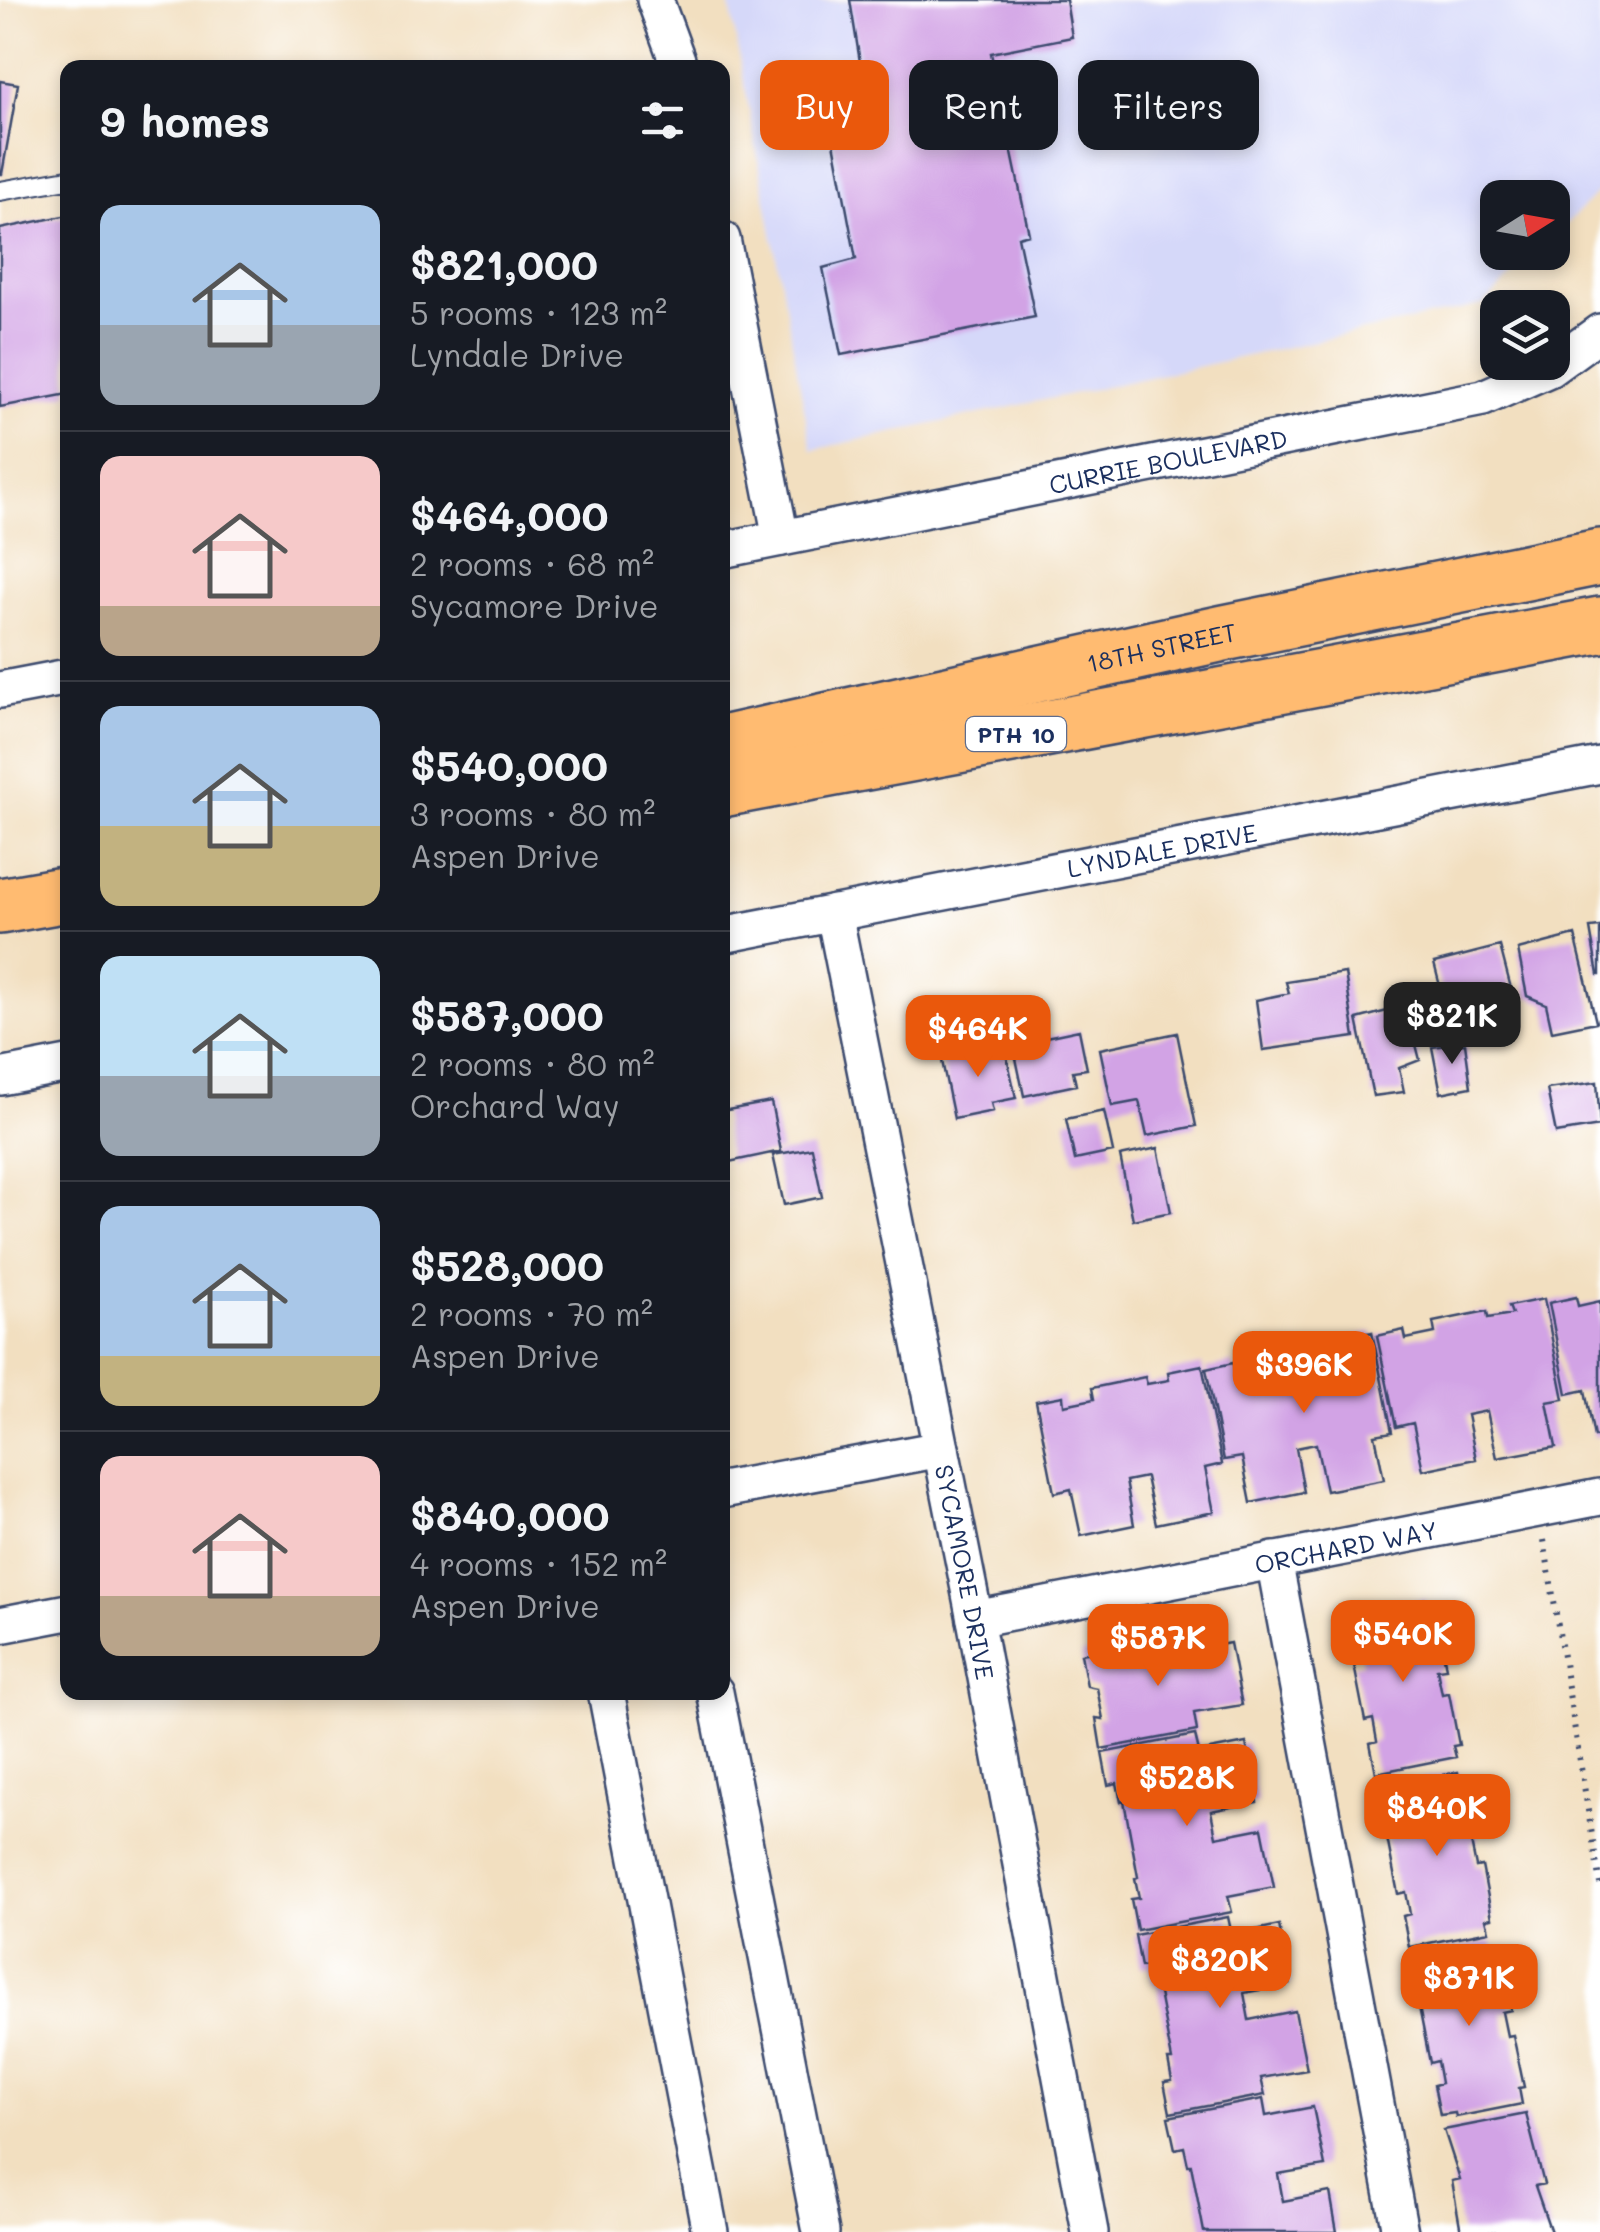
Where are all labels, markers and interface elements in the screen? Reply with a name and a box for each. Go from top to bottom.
chip: Buy [760,60,889,150]
chip: Rent [909,60,1058,150]
chip: Filters [1078,60,1259,150]
text: 9 homes [100,93,270,148]
icon: filters [635,93,690,148]
north arrow [1480,180,1570,270]
map controls [1480,180,1570,380]
text: $821,000 [410,236,598,291]
icon: home [180,245,300,365]
button: layers [1480,290,1570,380]
text: 5 rooms · 123 m² [410,291,667,333]
text: Lyndale Drive [410,333,624,375]
street label: CURRIE BOULEVARD [1046,421,1290,500]
text: $464,000 [410,487,609,542]
icon: home [180,496,300,616]
text: 2 rooms · 68 m² [410,542,654,584]
text: Sycamore Drive [410,584,659,626]
street label: 18TH STREET [1083,615,1239,679]
road number: PTH 10 [966,717,1066,751]
text: $540,000 [410,737,608,792]
icon: home [180,746,300,866]
text: 3 rooms · 80 m² [410,792,655,834]
street label: LYNDALE DRIVE [1064,816,1259,884]
text: Aspen Drive [410,834,600,876]
pin: $821K [1382,982,1522,1067]
text: $587,000 [410,987,604,1042]
text: $821K [1406,993,1498,1035]
pin: $464K [908,995,1048,1080]
icon: home [180,996,300,1116]
text: $464K [928,1006,1028,1048]
text: 2 rooms · 80 m² [410,1042,655,1084]
text: Orchard Way [410,1084,620,1126]
text: $528,000 [410,1237,604,1292]
icon: home [180,1246,300,1366]
text: 2 rooms · 70 m² [410,1292,653,1334]
pin: $396K [1234,1331,1374,1416]
text: Aspen Drive [410,1334,600,1376]
text: $396K [1255,1342,1353,1384]
street label: SYCAMORE DRIVE [929,1462,1002,1682]
text: $840,000 [410,1487,610,1542]
icon: home [180,1496,300,1616]
street label: ORCHARD WAY [1252,1513,1440,1580]
text: 4 rooms · 152 m² [410,1542,667,1584]
text: Aspen Drive [410,1584,600,1626]
pin: $540K [1333,1600,1473,1685]
pin: $587K [1088,1604,1228,1689]
text: $540K [1353,1611,1453,1653]
text: $587K [1109,1615,1207,1657]
pin: $528K [1117,1744,1257,1829]
text: $528K [1138,1755,1236,1797]
pin: $840K [1367,1774,1507,1859]
text: $840K [1386,1785,1488,1827]
pin: $820K [1150,1926,1290,2011]
text: $820K [1170,1937,1270,1979]
pin: $871K [1399,1944,1539,2029]
text: $871K [1423,1955,1515,1997]

